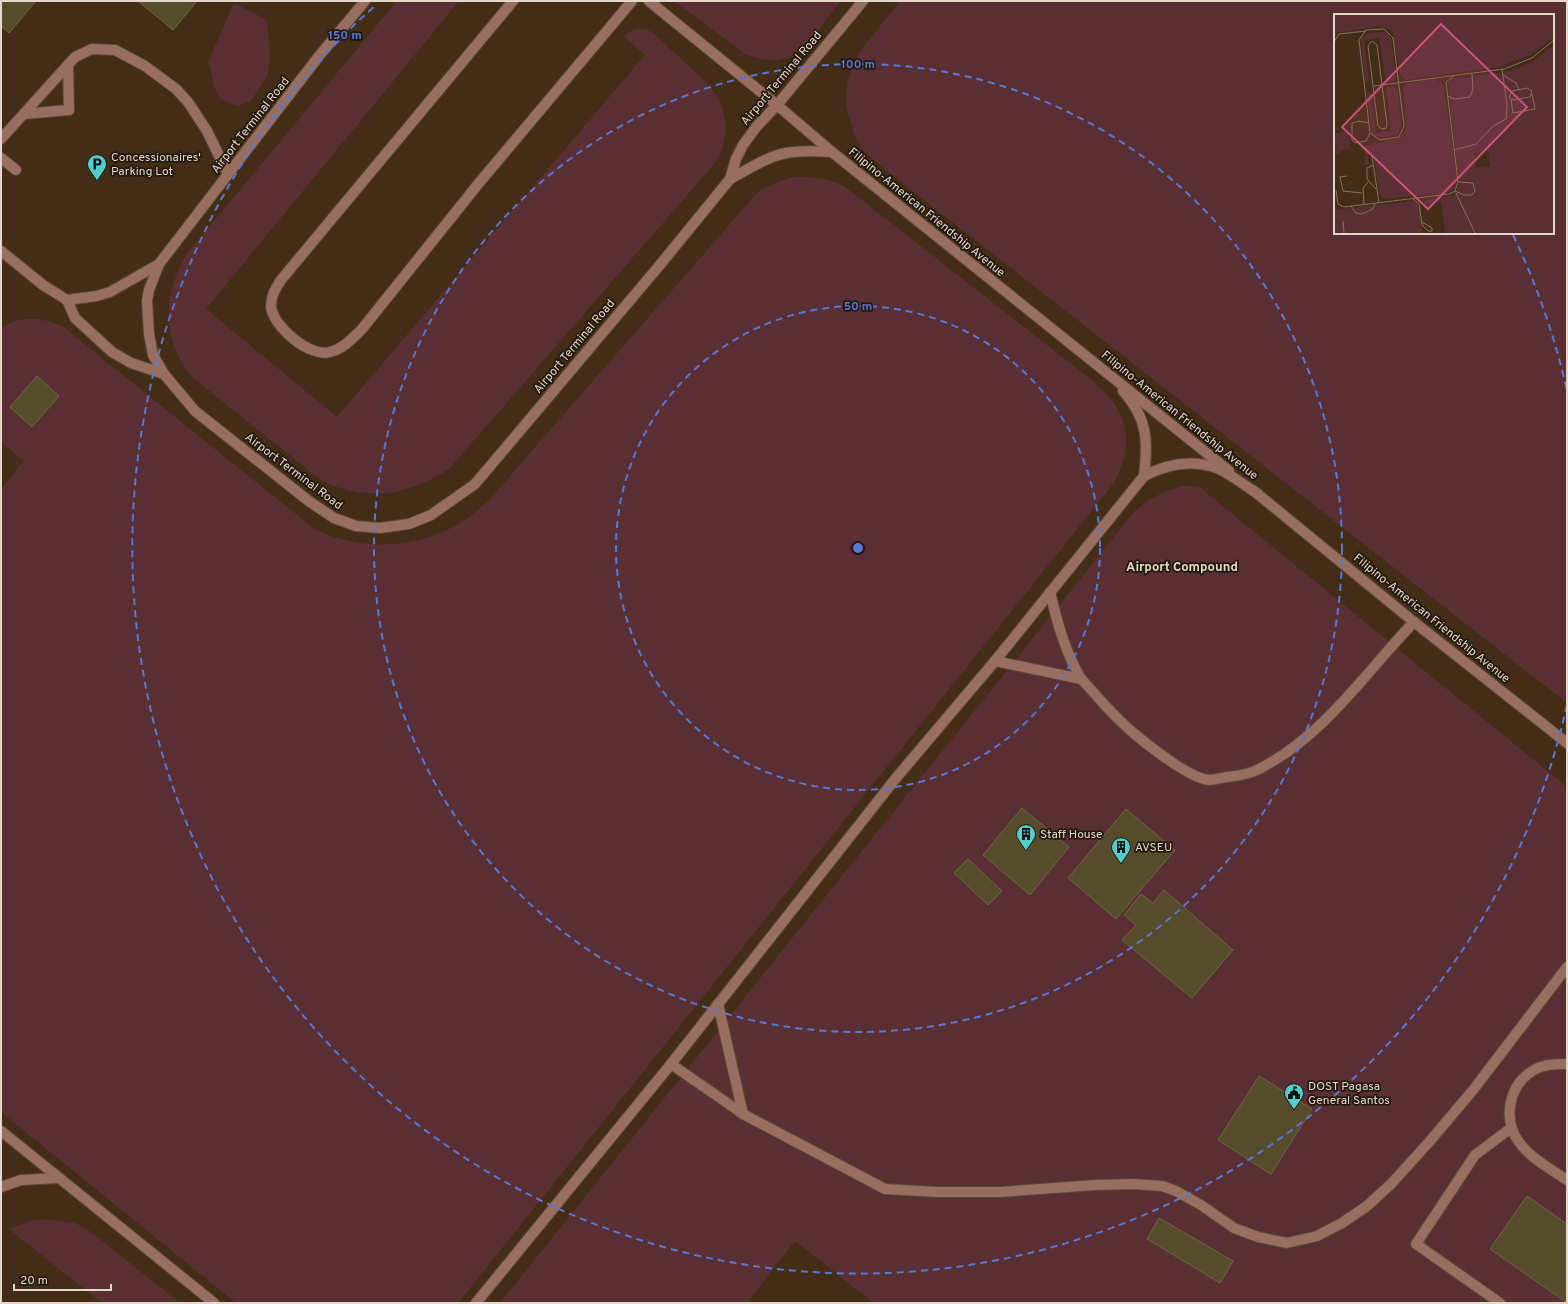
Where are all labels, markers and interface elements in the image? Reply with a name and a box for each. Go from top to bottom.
inset map [1334,14,1554,234]
text: 150 m [328,28,362,44]
street label: Airport Terminal Road [738,28,826,129]
text: 100 m [841,57,875,73]
street label: Airport Terminal Road [208,74,294,177]
street label: Filipino-American Friendship Avenue [845,145,1008,281]
place label: Concessionaires' Parking Lot [111,150,201,180]
parking icon: Concessionaires' Parking Lot [86,153,108,181]
street label: Airport Terminal Road [531,296,619,397]
text: 50 m [844,299,872,315]
street label: Filipino-American Friendship Avenue [1098,348,1261,484]
street label: Airport Terminal Road [241,430,345,514]
centre of rings [851,541,865,555]
street label: Filipino-American Friendship Avenue [1350,551,1513,687]
district label: Airport Compound [1126,560,1238,576]
building icon: Staff House [1015,823,1037,851]
place label: Staff House [1040,827,1103,843]
building icon: AVSEU [1110,836,1132,864]
place label: AVSEU [1135,840,1172,856]
place label: DOST Pagasa General Santos [1308,1079,1390,1109]
public building icon: DOST Pagasa General Santos [1283,1082,1305,1110]
scale bar [14,1266,111,1292]
text: 20 m [20,1273,48,1289]

